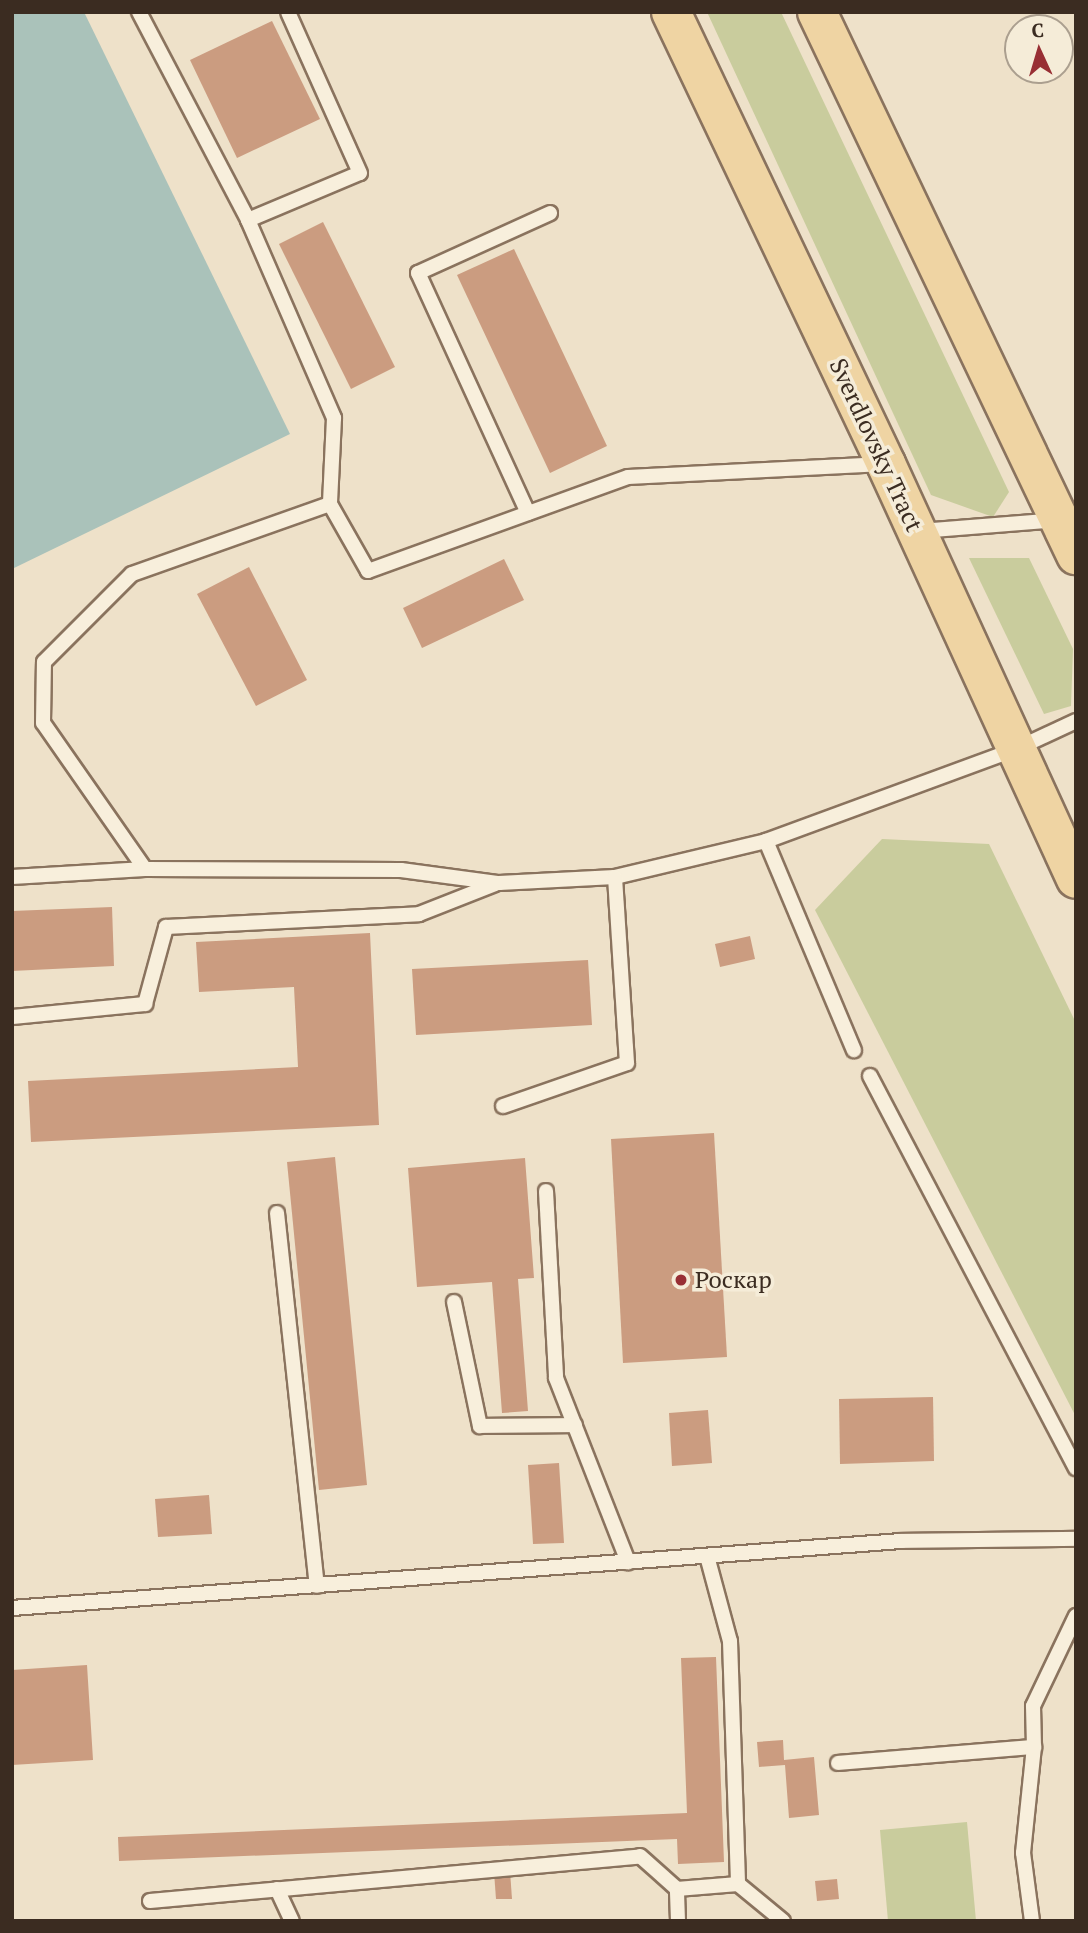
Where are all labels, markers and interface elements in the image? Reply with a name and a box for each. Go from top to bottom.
north arrow [1004,14,1074,84]
text: С [1031,17,1045,42]
street label: Sverdlovsky Tract [823,354,929,536]
place label: Роскар [695,1266,772,1294]
marker: Роскар [673,1272,689,1288]

